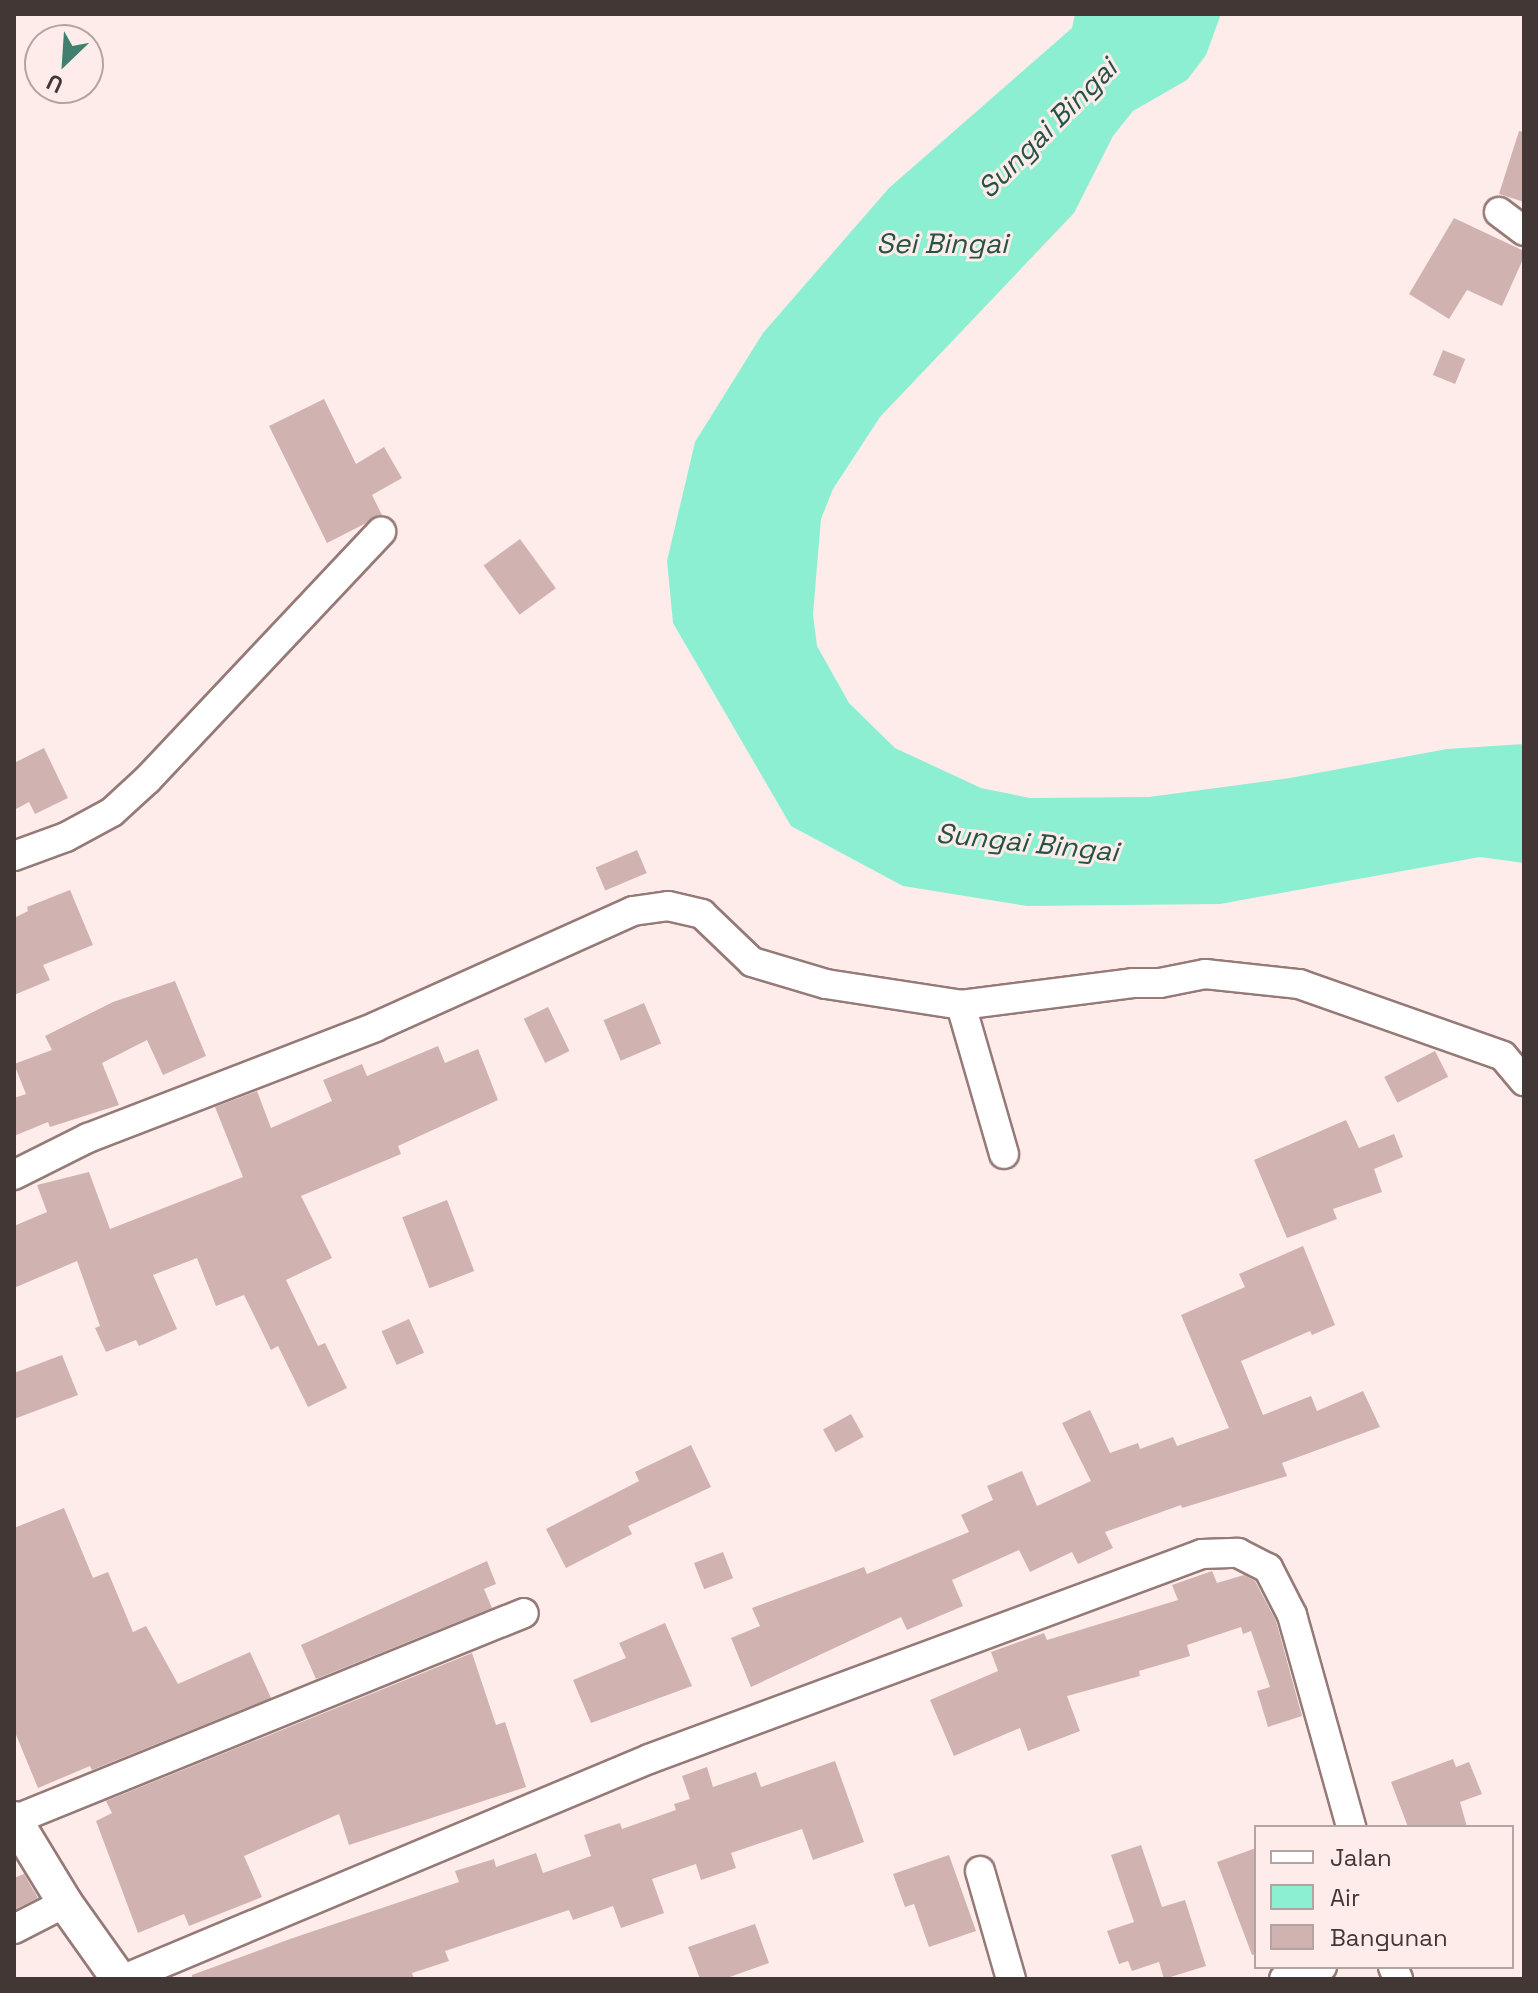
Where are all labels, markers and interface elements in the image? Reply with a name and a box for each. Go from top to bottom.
north arrow [24,24,104,104]
water label: Sungai Bingai [970,51,1124,205]
text: U [42,68,67,100]
water label: Sei Bingai [876,226,1008,260]
water label: Sungai Bingai [934,816,1120,868]
legend [1254,1825,1514,1969]
text: Jalan [1330,1842,1392,1873]
text: Air [1330,1882,1360,1913]
text: Bangunan [1330,1922,1448,1953]

